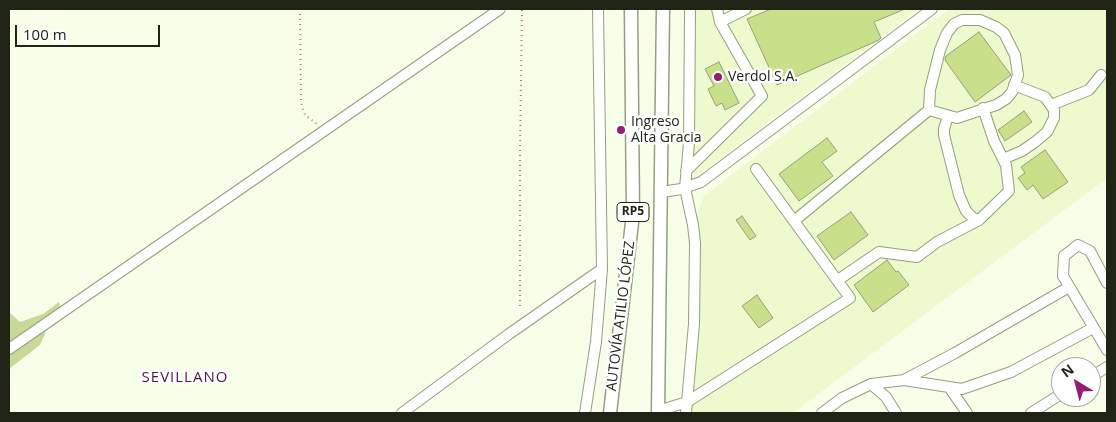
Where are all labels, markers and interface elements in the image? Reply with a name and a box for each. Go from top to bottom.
scale bar [18,15,162,47]
text: 100 m [23,24,67,44]
place label: Verdol S.A. [728,69,798,85]
marker: Verdol S.A. [712,71,724,83]
place label: Ingreso Alta Gracia [631,114,701,146]
marker: Ingreso Alta Gracia [615,124,627,136]
road number: RP5 [617,202,649,222]
street label: AUTOVÍA ATILIO LÓPEZ [603,240,639,392]
north arrow [1051,357,1101,407]
text: N [1057,359,1078,381]
district label: SEVILLANO [140,369,230,387]

